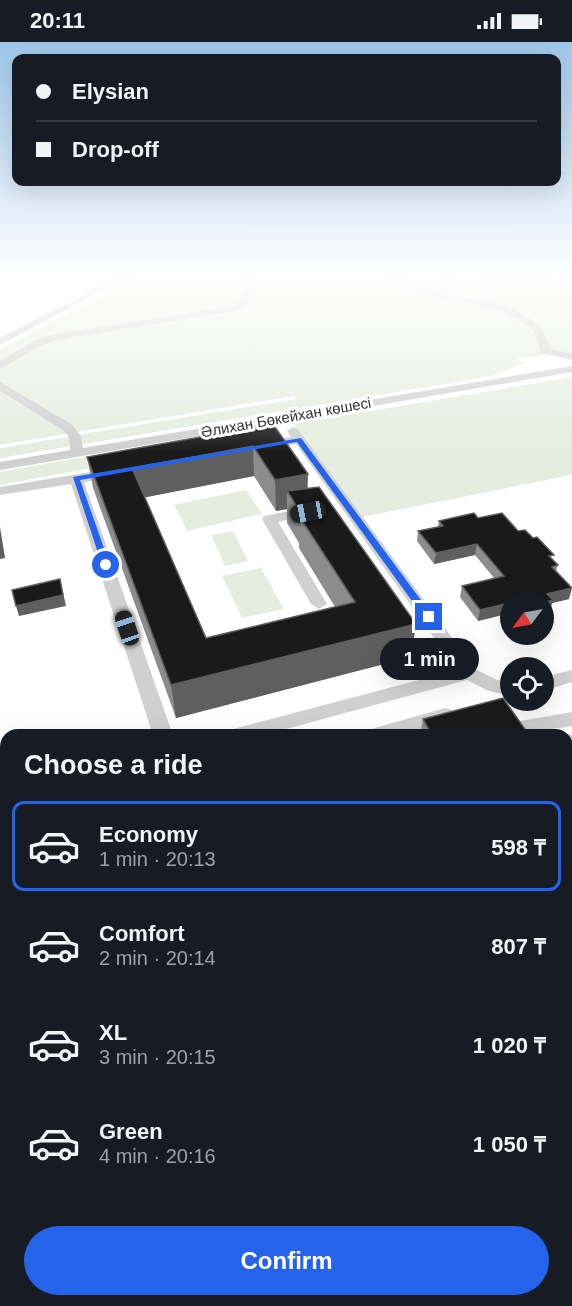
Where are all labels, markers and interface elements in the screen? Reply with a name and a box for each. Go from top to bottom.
text: 20:11 [30,8,85,33]
text: Elysian [72,79,149,104]
text: Drop-off [72,137,159,162]
street label: Әлихан Бөкейхан көшесі [200,394,372,440]
car [289,500,327,524]
route start [92,551,119,578]
north arrow [500,591,554,645]
map controls [500,591,554,711]
route end [415,603,442,630]
car [113,608,141,648]
callout: 1 min [380,638,478,680]
text: 1 min [403,648,456,670]
button: locate [500,657,554,711]
text: Choose a ride [24,750,203,780]
icon: car [27,819,81,873]
text: Economy [99,822,198,847]
text: 598 ₸ [491,835,546,860]
text: 1 min · 20:13 [99,848,216,870]
icon: car [27,918,81,972]
text: Comfort [99,921,185,946]
text: 807 ₸ [491,934,546,959]
text: 2 min · 20:14 [99,947,216,969]
icon: car [27,1017,81,1071]
text: XL [99,1020,127,1045]
text: 1 020 ₸ [473,1033,546,1058]
text: 3 min · 20:15 [99,1046,216,1068]
icon: car [27,1116,81,1170]
text: Green [99,1119,163,1144]
text: 1 050 ₸ [473,1132,546,1157]
text: 4 min · 20:16 [99,1145,216,1167]
button: Confirm [24,1226,549,1295]

